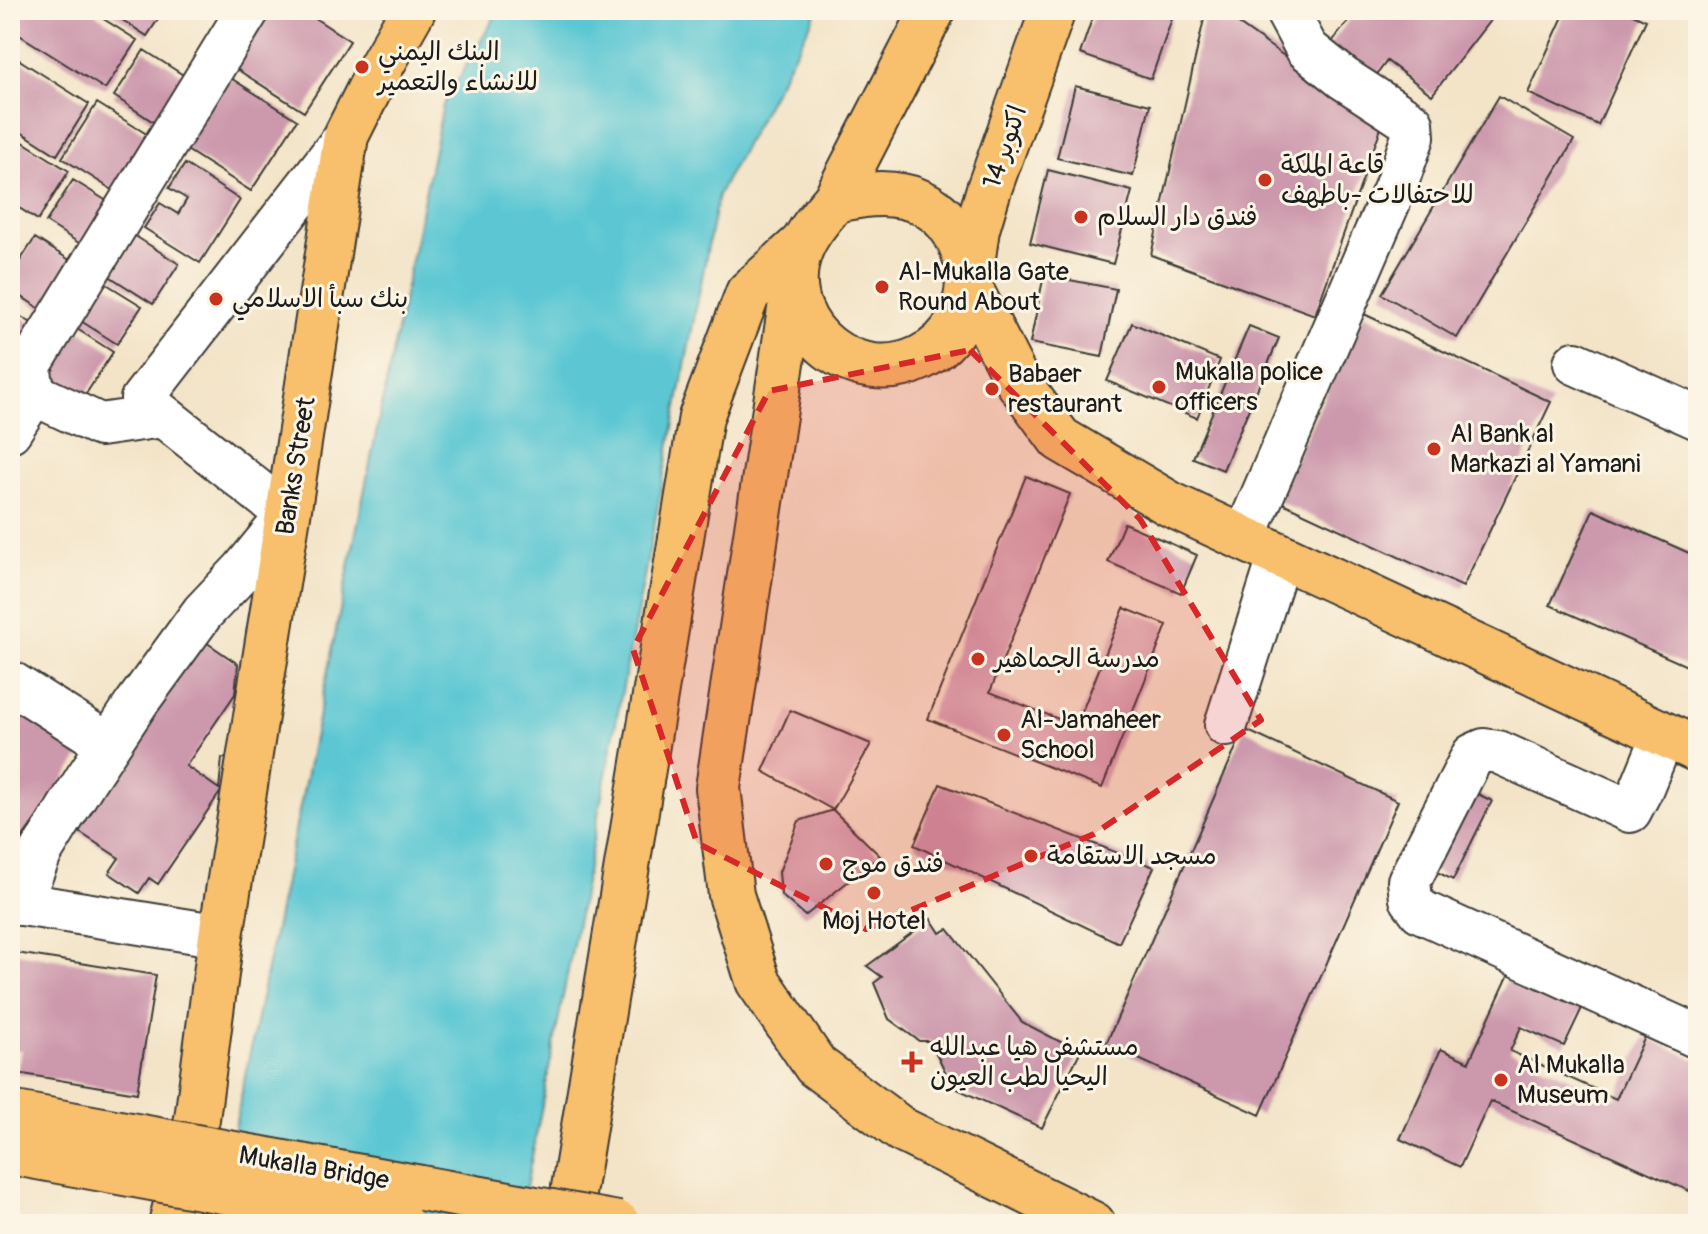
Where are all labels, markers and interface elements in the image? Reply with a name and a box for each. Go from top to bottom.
place label: البنك اليمني للانشاء والتعمير [376,36,538,98]
marker: البنك اليمني للانشاء والتعمير [353,58,371,76]
street label: 14 اكتوبر [976,101,1034,193]
place label: قاعة الملكة للاحتفالات -باطهف [1281,149,1474,211]
marker: قاعة الملكة للاحتفالات -باطهف [1256,171,1274,189]
place label: فندق دار السلام [1097,201,1257,236]
marker: فندق دار السلام [1072,208,1090,226]
place label: Al-Mukalla Gate Round About [898,256,1069,318]
marker: Al-Mukalla Gate Round About [873,278,891,296]
place label: بنك سبأ الاسلامي [232,283,408,321]
marker: بنك سبأ الاسلامي [207,290,225,308]
place label: Mukalla police officers [1175,356,1323,418]
place label: Babaer restaurant [1008,358,1122,420]
marker: Mukalla police officers [1150,378,1168,396]
marker: Babaer restaurant [983,380,1001,398]
street label: Banks Street [269,394,323,537]
place label: Al Bank al Markazi al Yamani [1450,418,1641,480]
marker: Al Bank al Markazi al Yamani [1425,440,1443,458]
place label: مدرسة الجماهير [992,643,1160,675]
marker: مدرسة الجماهير [969,650,987,668]
place label: Al-Jamaheer School [1020,704,1162,766]
marker: Al-Jamaheer School [995,726,1013,744]
place label: مسجد الاستقامة [1047,840,1217,872]
marker: مسجد الاستقامة [1022,847,1040,865]
place label: فندق موج [842,848,944,881]
marker: فندق موج [817,855,835,873]
marker: Moj Hotel [865,884,883,902]
place label: Moj Hotel [822,905,926,937]
place label: مستشفى هيا عبدالله اليحيا لطب العيون [930,1031,1139,1093]
place label: Al Mukalla Museum [1517,1049,1625,1111]
marker: مستشفى هيا عبدالله اليحيا لطب العيون [901,1051,923,1073]
marker: Al Mukalla Museum [1492,1071,1510,1089]
street label: Mukalla Bridge [236,1139,392,1197]

